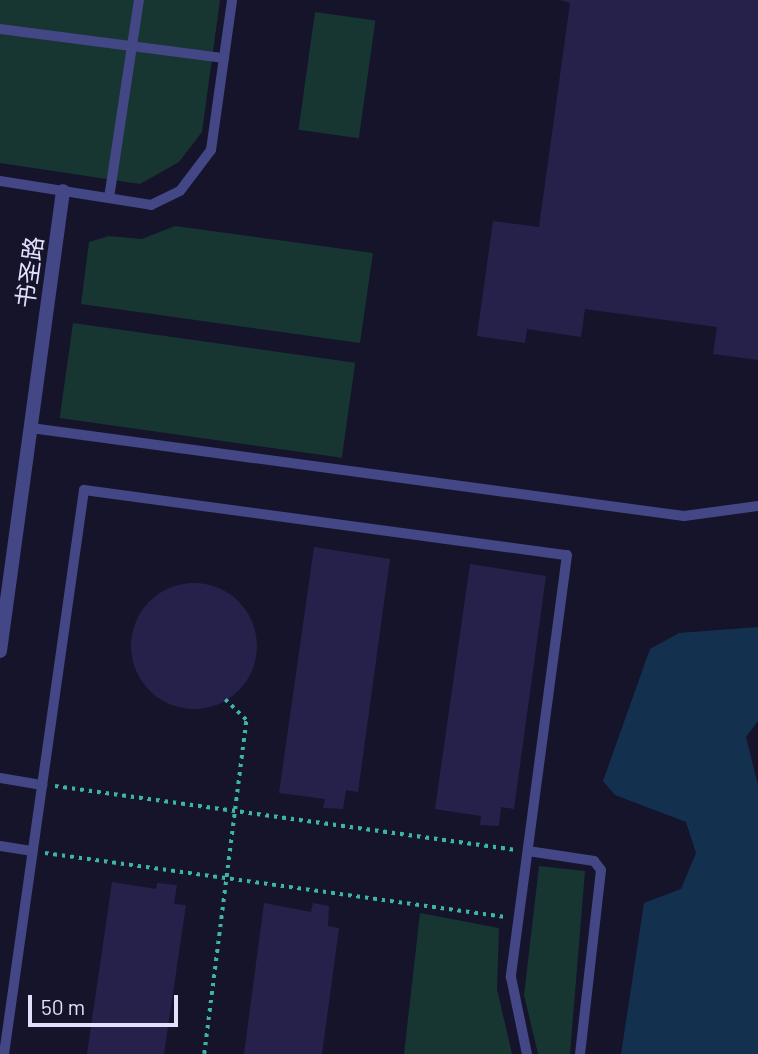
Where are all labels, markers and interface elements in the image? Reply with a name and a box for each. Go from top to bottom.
street label: 书圣路 [10,234,48,310]
scale bar [32,981,182,1025]
text: 50 m [41,994,85,1019]

